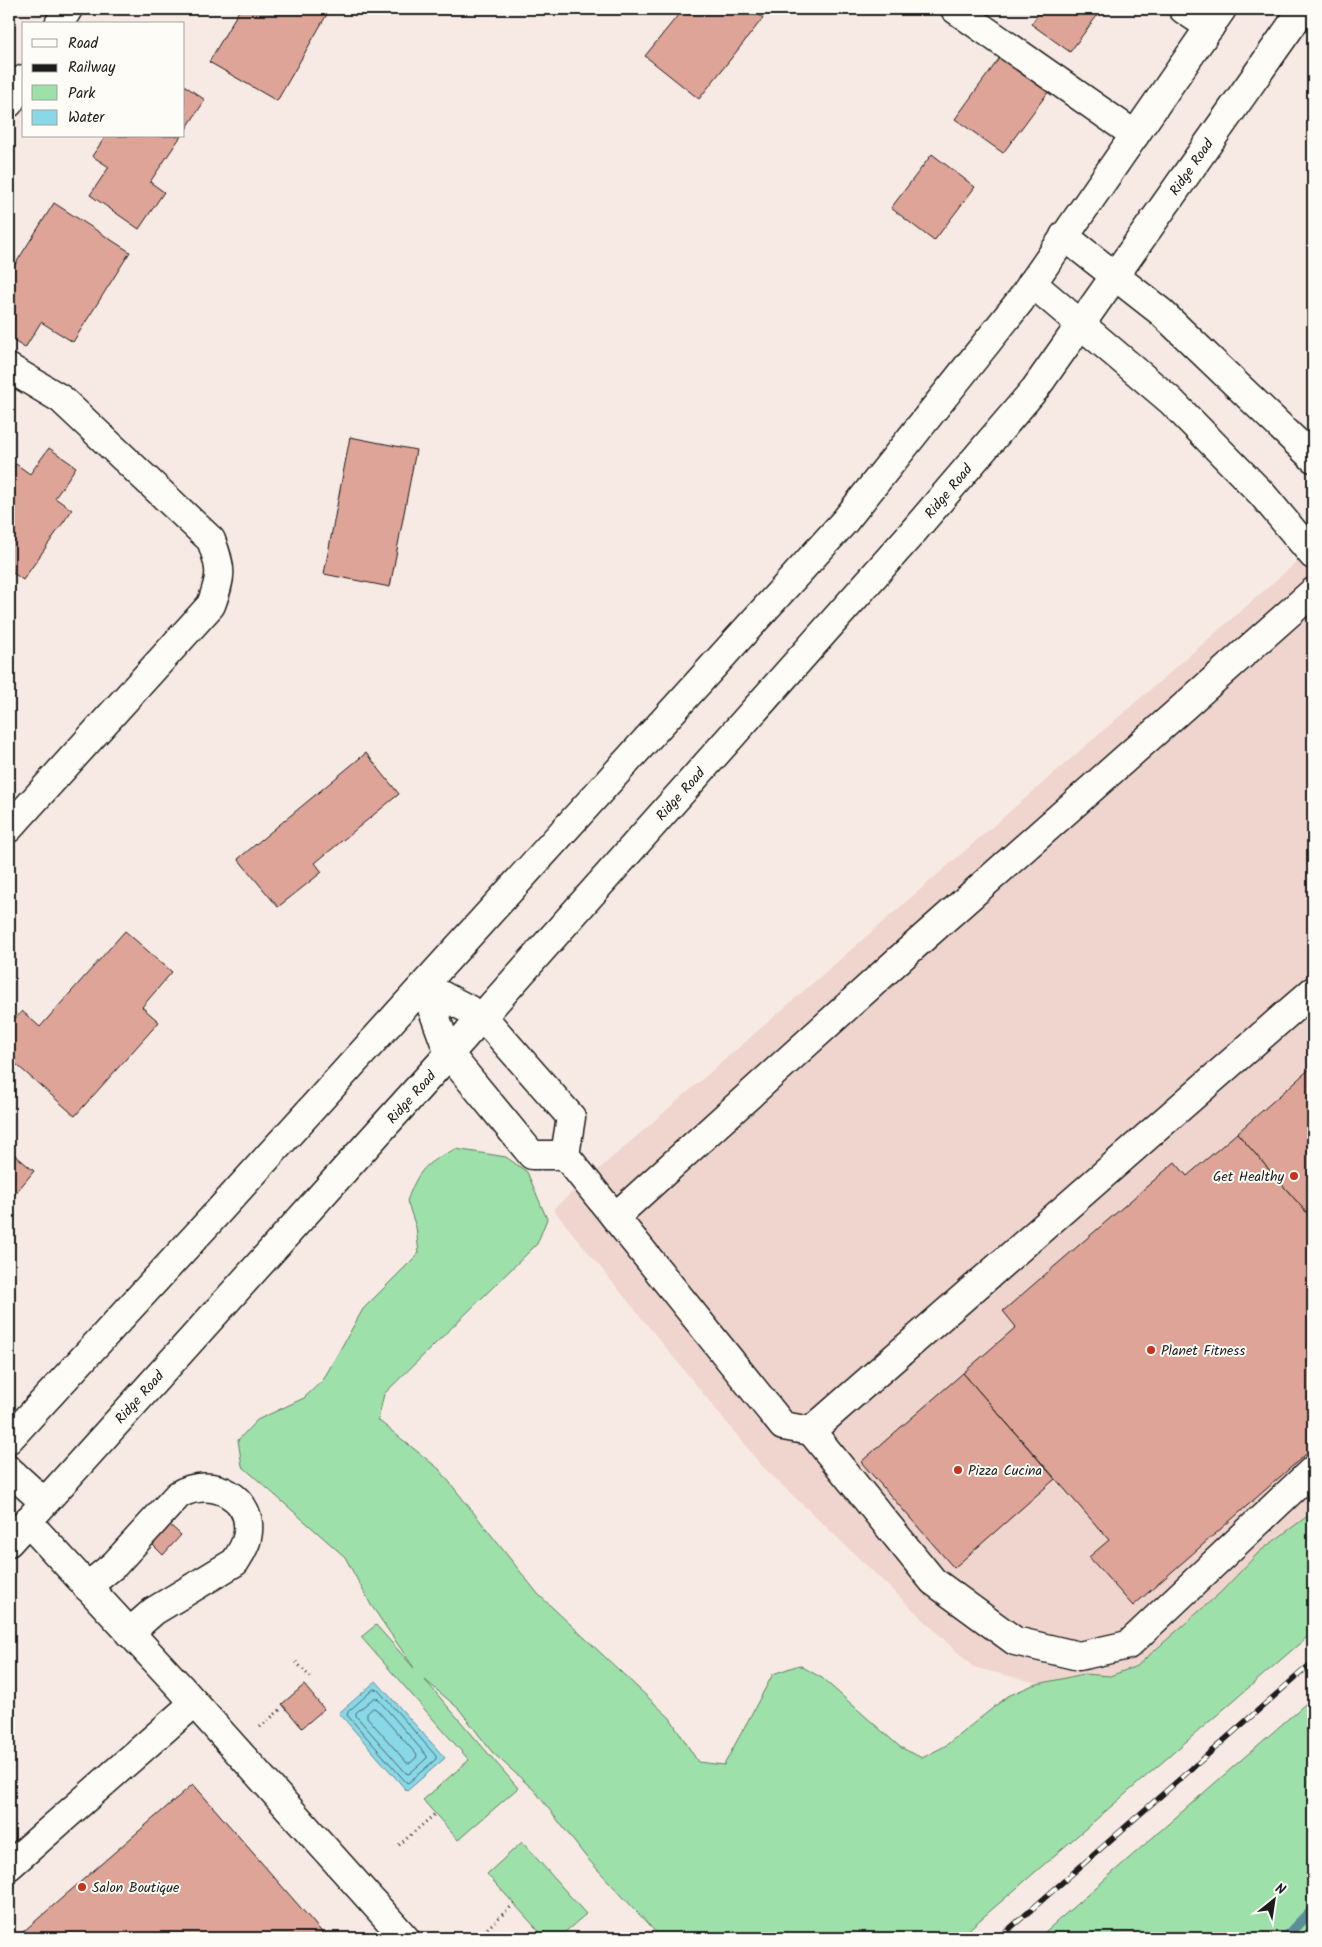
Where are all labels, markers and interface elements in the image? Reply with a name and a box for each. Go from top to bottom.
legend [22,22,185,138]
text: Road [68,32,99,56]
text: Railway [68,56,116,80]
text: Park [68,82,96,106]
text: Water [68,106,105,130]
street label: Ridge Road [1164,134,1220,201]
street label: Ridge Road [919,459,979,524]
street label: Ridge Road [651,762,711,826]
street label: Ridge Road [382,1065,442,1129]
place label: Get Healthy [1213,1166,1284,1188]
marker: Get Healthy [1288,1170,1300,1182]
place label: Planet Fitness [1161,1340,1245,1362]
marker: Planet Fitness [1145,1344,1157,1356]
street label: Ridge Road [110,1365,170,1429]
place label: Pizza Cucina [968,1460,1042,1482]
marker: Pizza Cucina [952,1464,964,1476]
north arrow [1250,1874,1300,1924]
place label: Salon Boutique [92,1877,180,1899]
text: N [1271,1878,1289,1901]
marker: Salon Boutique [76,1881,88,1893]

